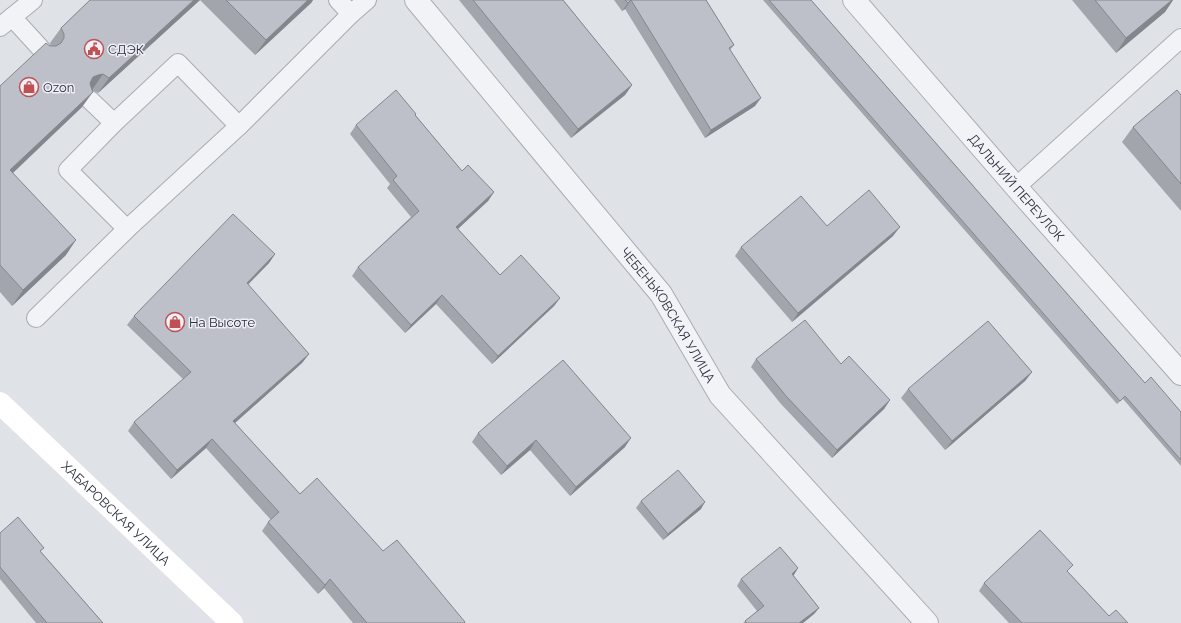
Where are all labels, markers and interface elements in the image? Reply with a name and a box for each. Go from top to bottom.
public building icon: СДЭК [83,38,105,60]
place label: СДЭК [108,42,144,57]
shop icon: Ozon [18,76,40,98]
place label: Ozon [43,80,74,95]
street label: ДАЛЬНИЙ ПЕРЕУЛОК [966,131,1067,244]
street label: ЧЕБЕНЬКОВСКАЯ УЛИЦА [618,244,719,385]
shop icon: На Высоте [164,311,186,333]
place label: На Высоте [189,315,255,330]
street label: ХАБАРОВСКАЯ УЛИЦА [59,458,174,568]

